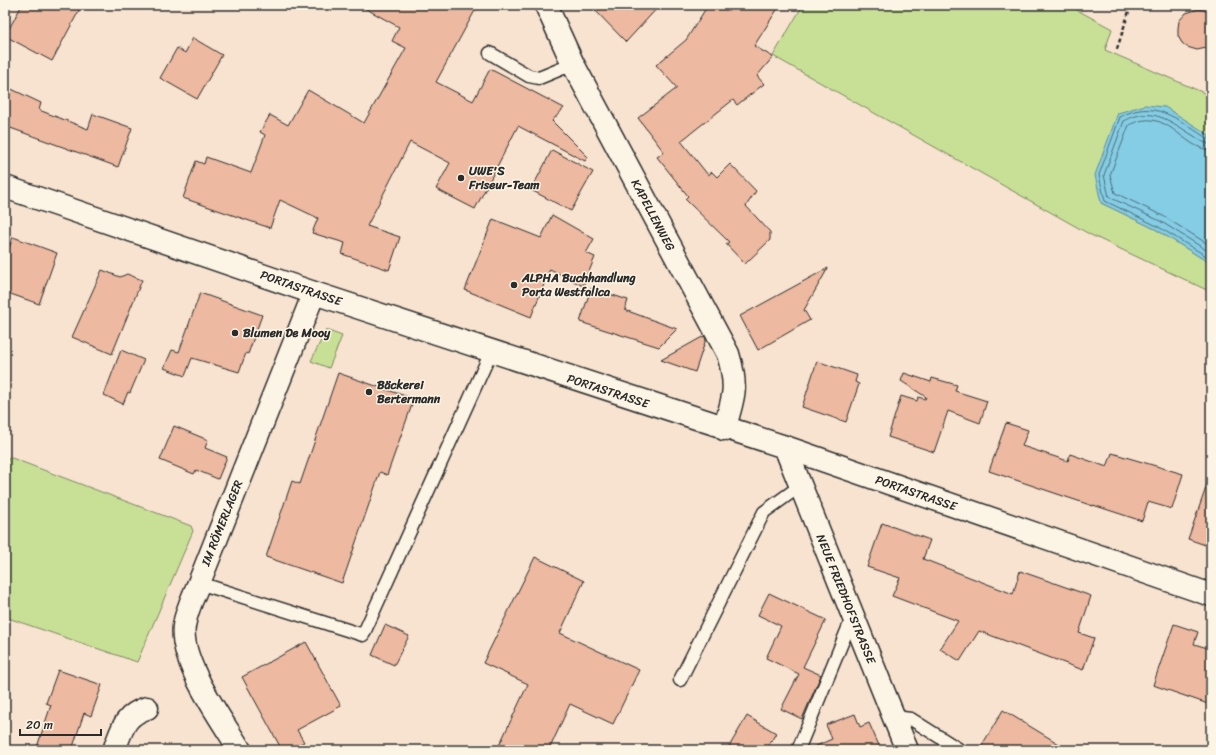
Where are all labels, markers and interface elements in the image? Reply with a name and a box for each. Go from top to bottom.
place label: UWE'S Friseur-Team [468,160,540,196]
marker: UWE'S Friseur-Team [456,173,466,183]
street label: KAPELLENWEG [625,175,681,255]
street label: PORTASTRASSE [257,264,346,313]
place label: ALPHA Buchhandlung Porta Westfalica [521,267,637,303]
marker: ALPHA Buchhandlung Porta Westfalica [509,280,519,290]
place label: Blumen De Mooy [243,322,331,344]
marker: Blumen De Mooy [230,328,240,338]
street label: PORTASTRASSE [564,367,653,415]
place label: Bäckerei Bertermann [377,374,441,410]
marker: Bäckerei Bertermann [364,387,374,397]
street label: PORTASTRASSE [872,469,961,518]
street label: IM RÖMERLAGER [194,476,250,570]
street label: NEUE FRIEDHOFSTRASSE [810,531,883,668]
scale bar [20,711,101,737]
text: 20 m [26,714,53,736]

